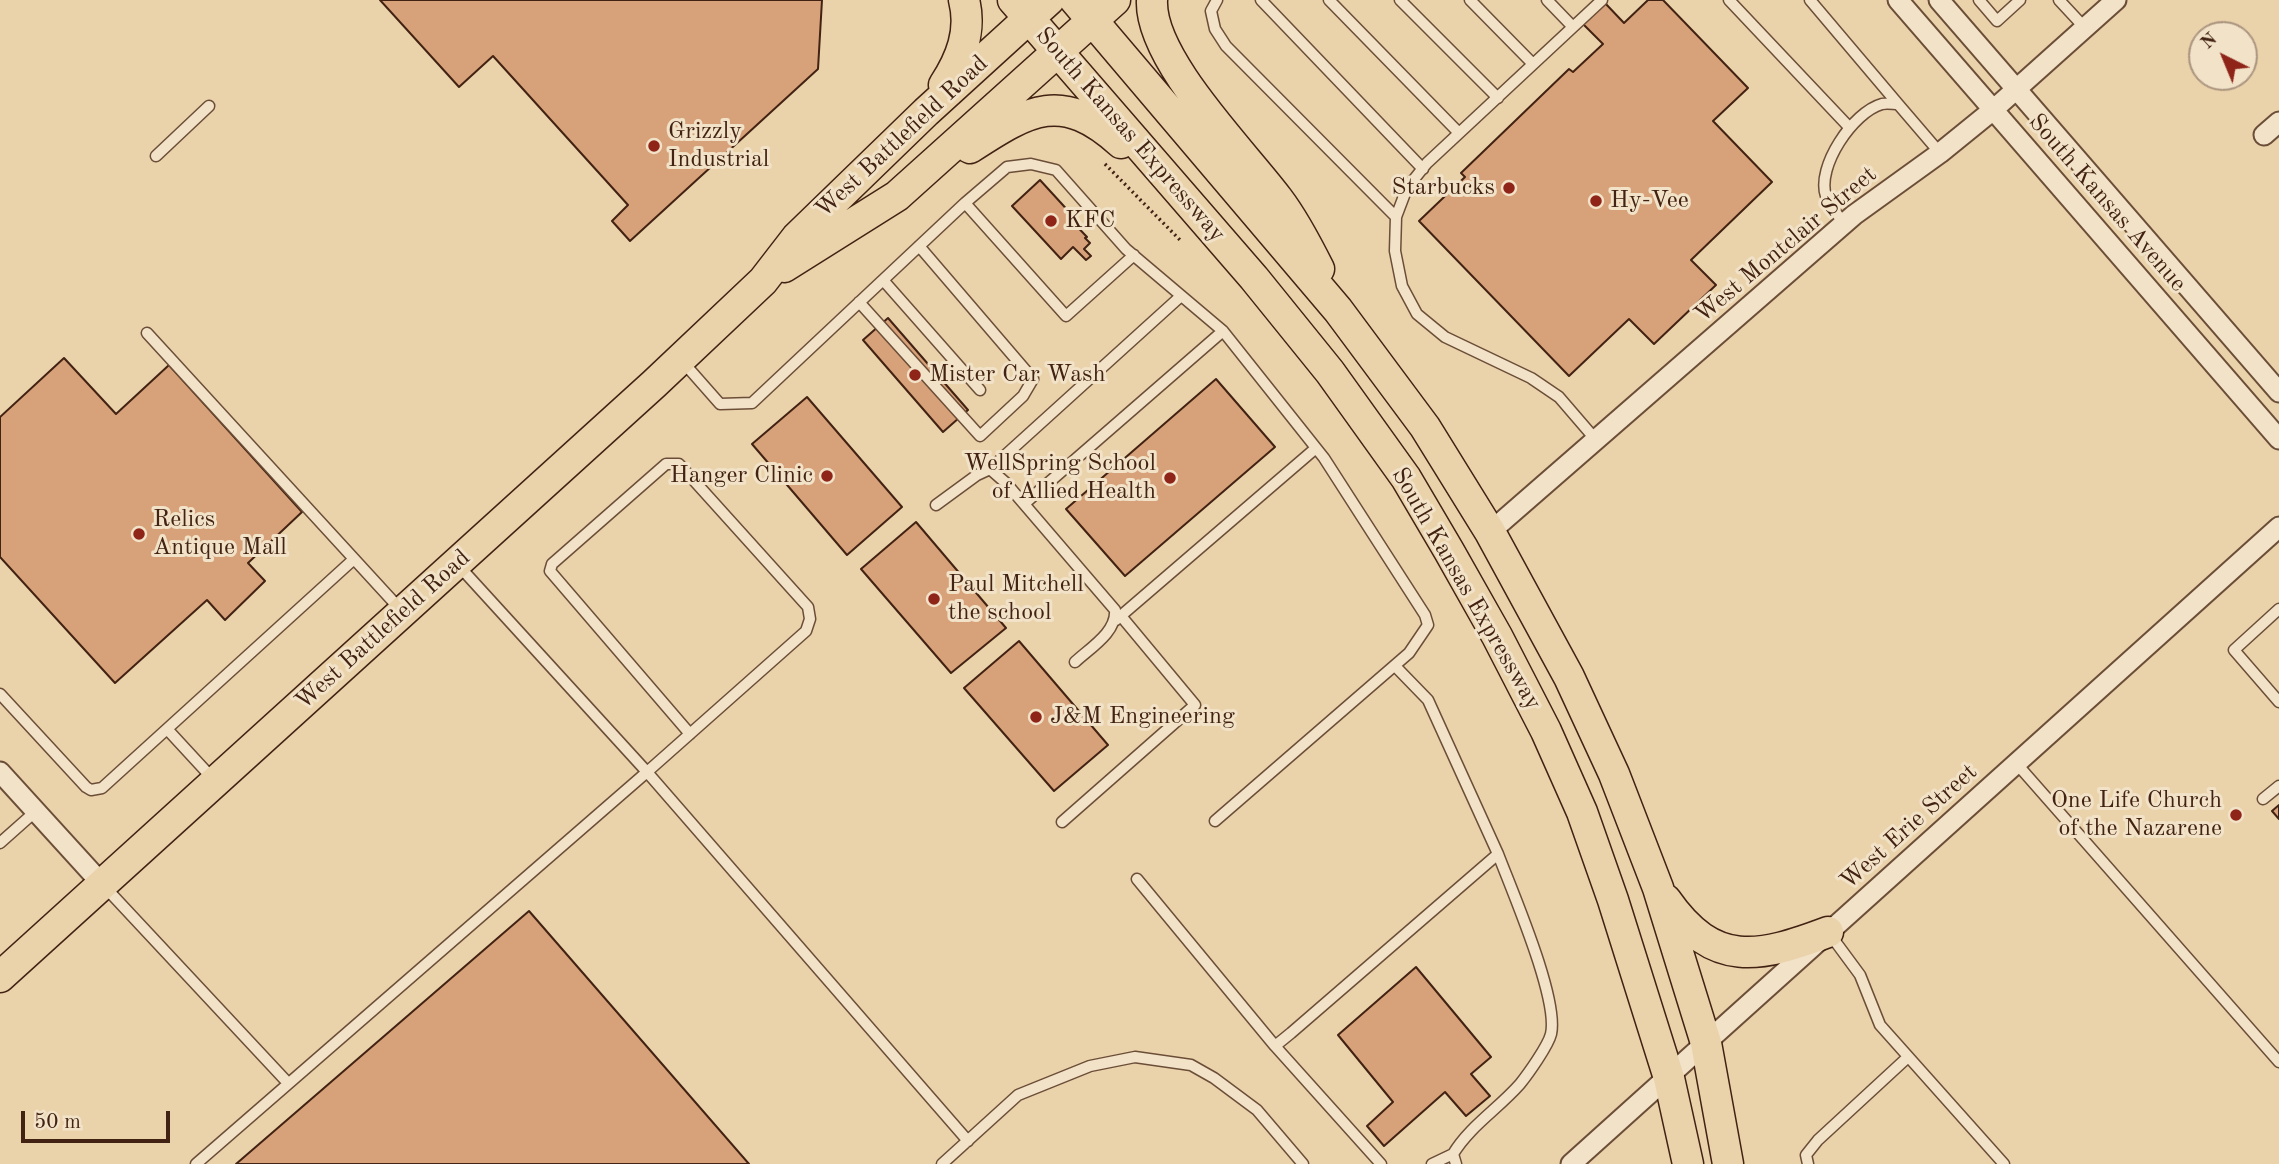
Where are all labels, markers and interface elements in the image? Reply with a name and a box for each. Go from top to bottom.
north arrow [2188,21,2258,91]
street label: South Kansas Expressway [1029,22,1231,248]
text: N [2198,30,2221,54]
street label: West Battlefield Road [810,50,994,224]
street label: South Kansas Avenue [2022,108,2192,298]
place label: Grizzly Industrial [668,118,769,174]
marker: Grizzly Industrial [646,138,662,154]
street label: West Montclair Street [1689,160,1883,330]
place label: Starbucks [1392,174,1495,202]
marker: Starbucks [1501,180,1517,196]
place label: Hy-Vee [1610,187,1689,215]
marker: Hy-Vee [1588,193,1604,209]
place label: KFC [1065,207,1115,235]
marker: KFC [1043,213,1059,229]
place label: Mister Car Wash [929,361,1106,389]
marker: Mister Car Wash [907,367,923,383]
place label: WellSpring School of Allied Health [964,450,1156,506]
place label: Hanger Clinic [670,462,813,490]
street label: South Kansas Expressway [1385,463,1547,715]
marker: Hanger Clinic [819,468,835,484]
marker: WellSpring School of Allied Health [1162,470,1178,486]
place label: Relics Antique Mall [153,506,287,562]
marker: Relics Antique Mall [131,526,147,542]
street label: West Battlefield Road [290,544,476,716]
place label: Paul Mitchell the school [948,571,1084,627]
marker: Paul Mitchell the school [926,591,942,607]
place label: J&M Engineering [1050,703,1235,731]
marker: J&M Engineering [1028,709,1044,725]
street label: West Erie Street [1835,758,1983,896]
place label: One Life Church of the Nazarene [2051,787,2222,843]
marker: One Life Church of the Nazarene [2228,807,2244,823]
scale bar [24,1098,173,1142]
text: 50 m [34,1112,81,1133]

